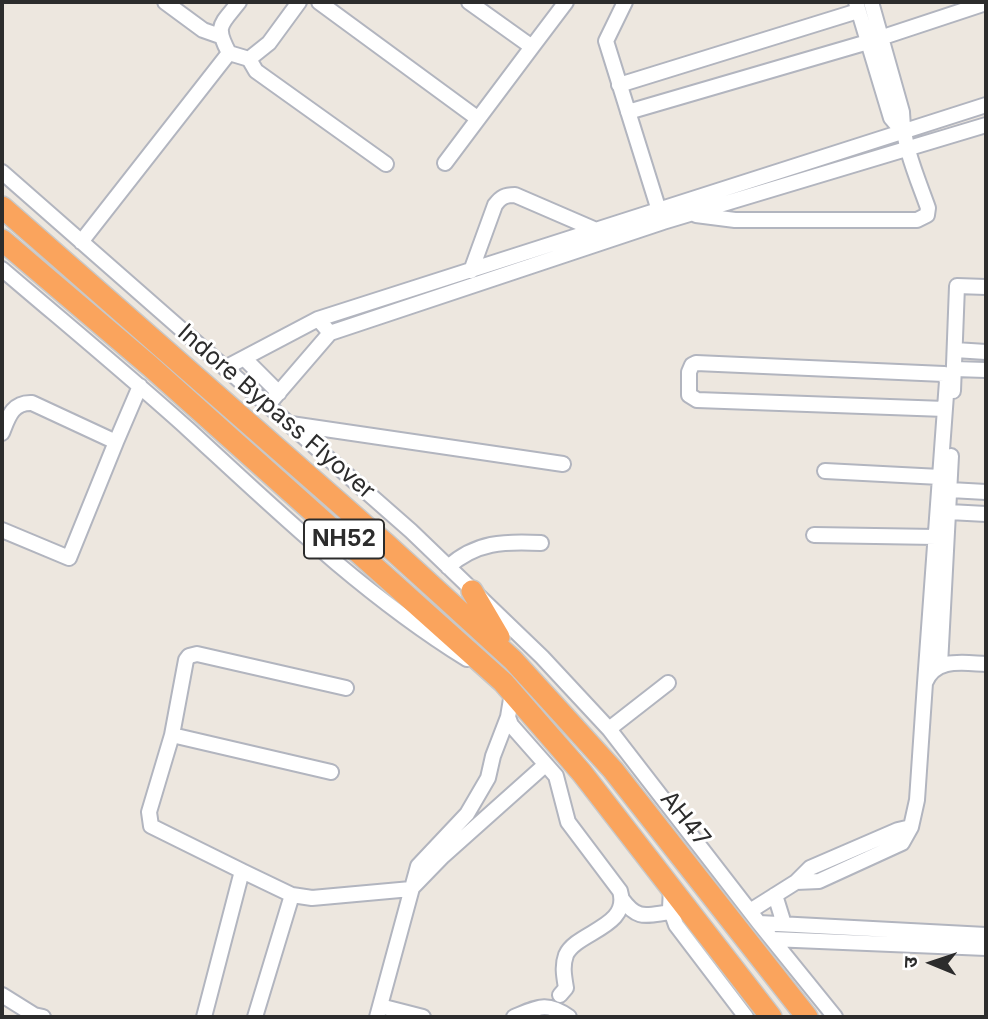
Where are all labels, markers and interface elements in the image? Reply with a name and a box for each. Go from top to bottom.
street label: Indore Bypass Flyover [172,319,380,505]
road number: NH52 [304,520,384,558]
street label: AH47 [654,785,716,853]
north arrow [897,928,967,998]
text: उ [899,956,922,968]

